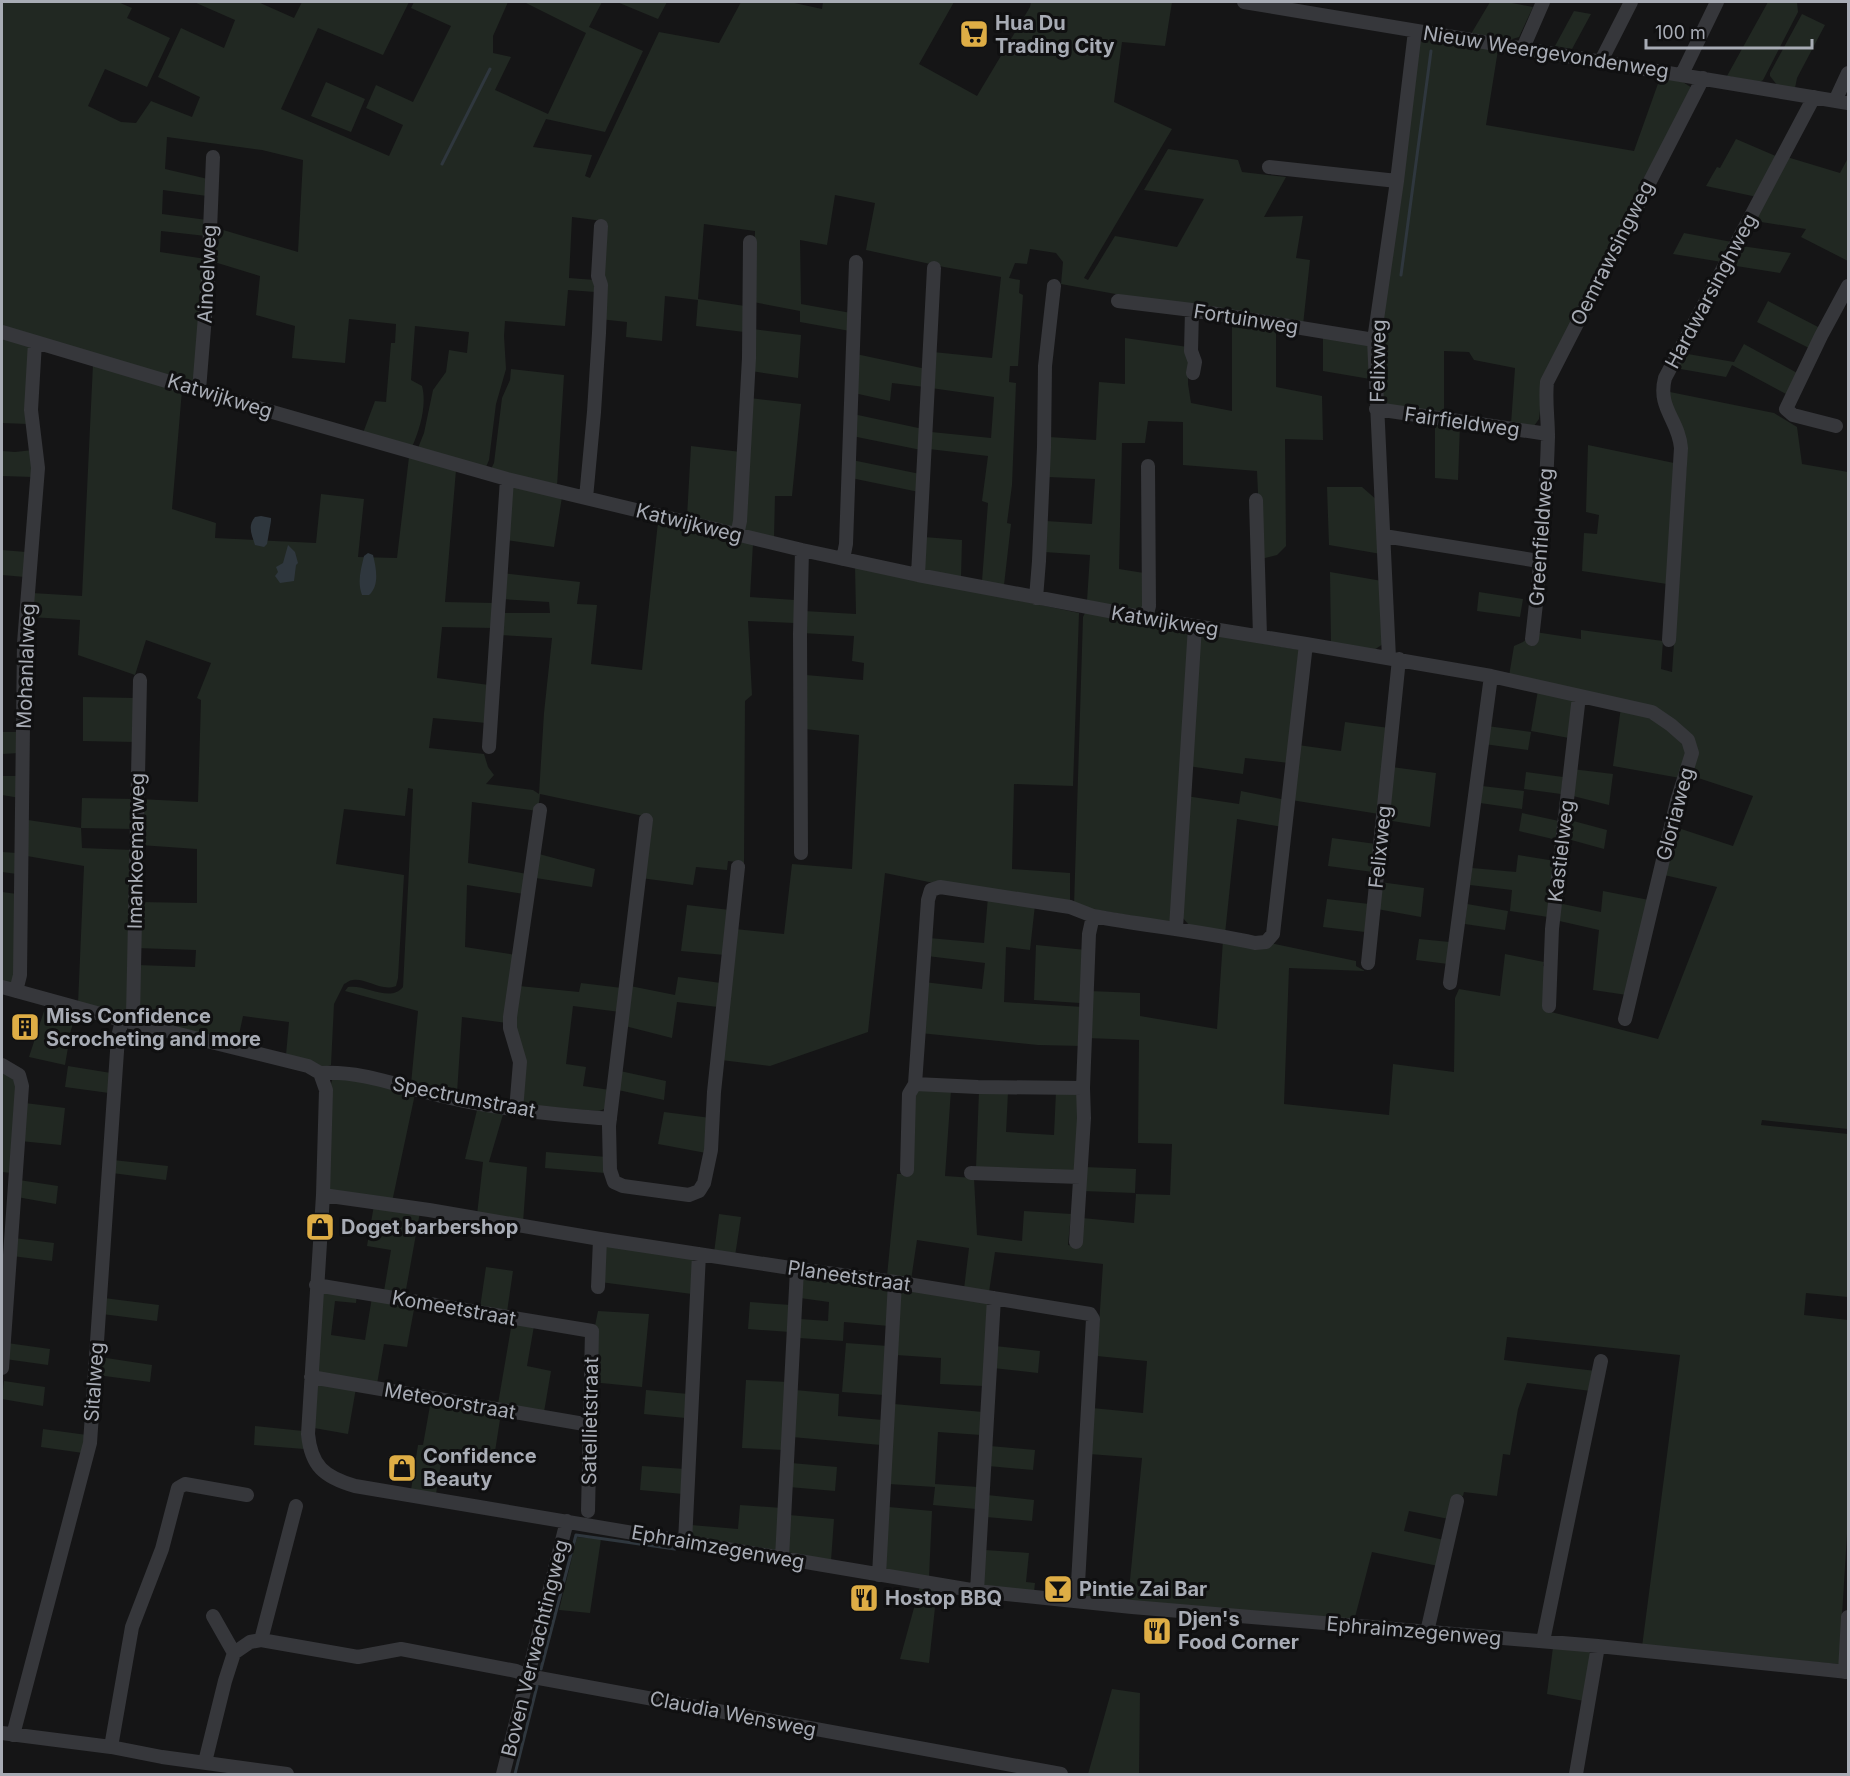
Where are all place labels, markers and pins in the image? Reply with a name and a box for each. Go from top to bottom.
place label: Hua Du Trading City [995,11,1115,58]
supermarket icon: Hua Du Trading City [958,18,990,50]
place label: Miss Confidence Scrocheting and more [46,1004,261,1051]
building icon: Miss Confidence Scrocheting and more [9,1011,41,1043]
shop icon: Doget barbershop [304,1211,336,1243]
place label: Doget barbershop [341,1215,518,1239]
place label: Confidence Beauty [423,1444,537,1491]
shop icon: Confidence Beauty [386,1452,418,1484]
bar icon: Pintie Zai Bar [1042,1573,1074,1605]
place label: Pintie Zai Bar [1079,1577,1207,1601]
restaurant icon: Hostop BBQ [848,1582,880,1614]
place label: Hostop BBQ [885,1586,1002,1610]
place label: Djen's Food Corner [1178,1607,1299,1654]
restaurant icon: Djen's Food Corner [1141,1615,1173,1647]

